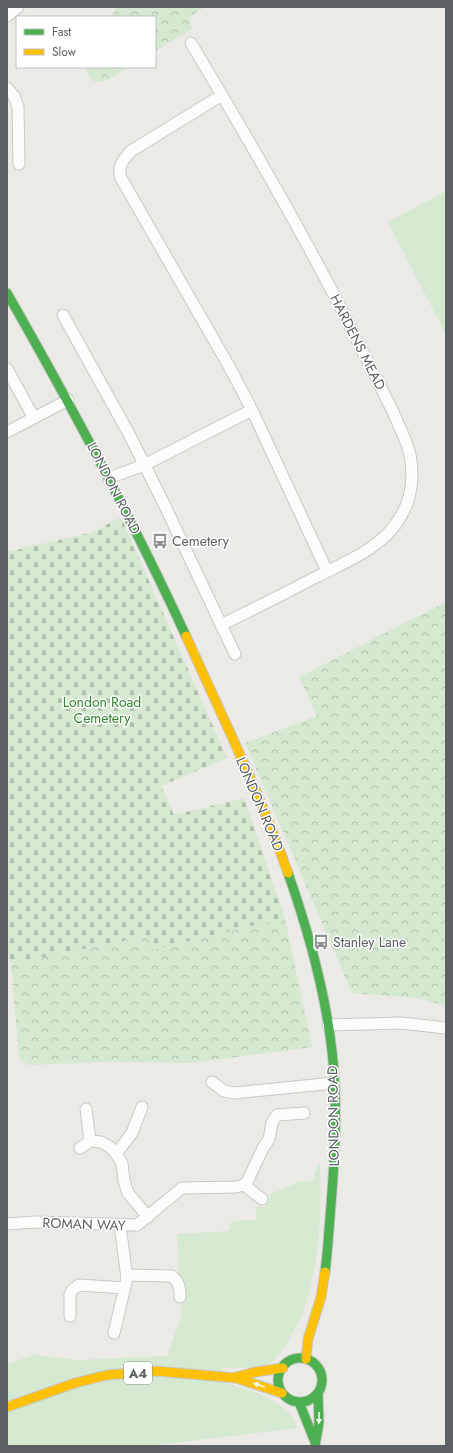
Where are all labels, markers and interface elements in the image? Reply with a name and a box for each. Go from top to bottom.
legend [16,16,156,68]
text: Fast [52,23,71,41]
text: Slow [52,43,77,61]
street label: HARDENS MEAD [325,291,391,393]
street label: LONDON ROAD [82,439,146,537]
place label: Cemetery [172,531,230,551]
bus stop icon: Cemetery [151,532,169,550]
park label: London Road Cemetery [63,692,141,728]
street label: LONDON ROAD [231,754,289,854]
place label: Stanley Lane [333,932,406,952]
bus stop icon: Stanley Lane [312,933,330,951]
street label: LONDON ROAD [322,1065,344,1167]
street label: ROMAN WAY [42,1213,126,1235]
road number: A4 [124,1362,152,1384]
one-way arrow [253,1381,265,1387]
one-way arrow [315,1412,322,1424]

